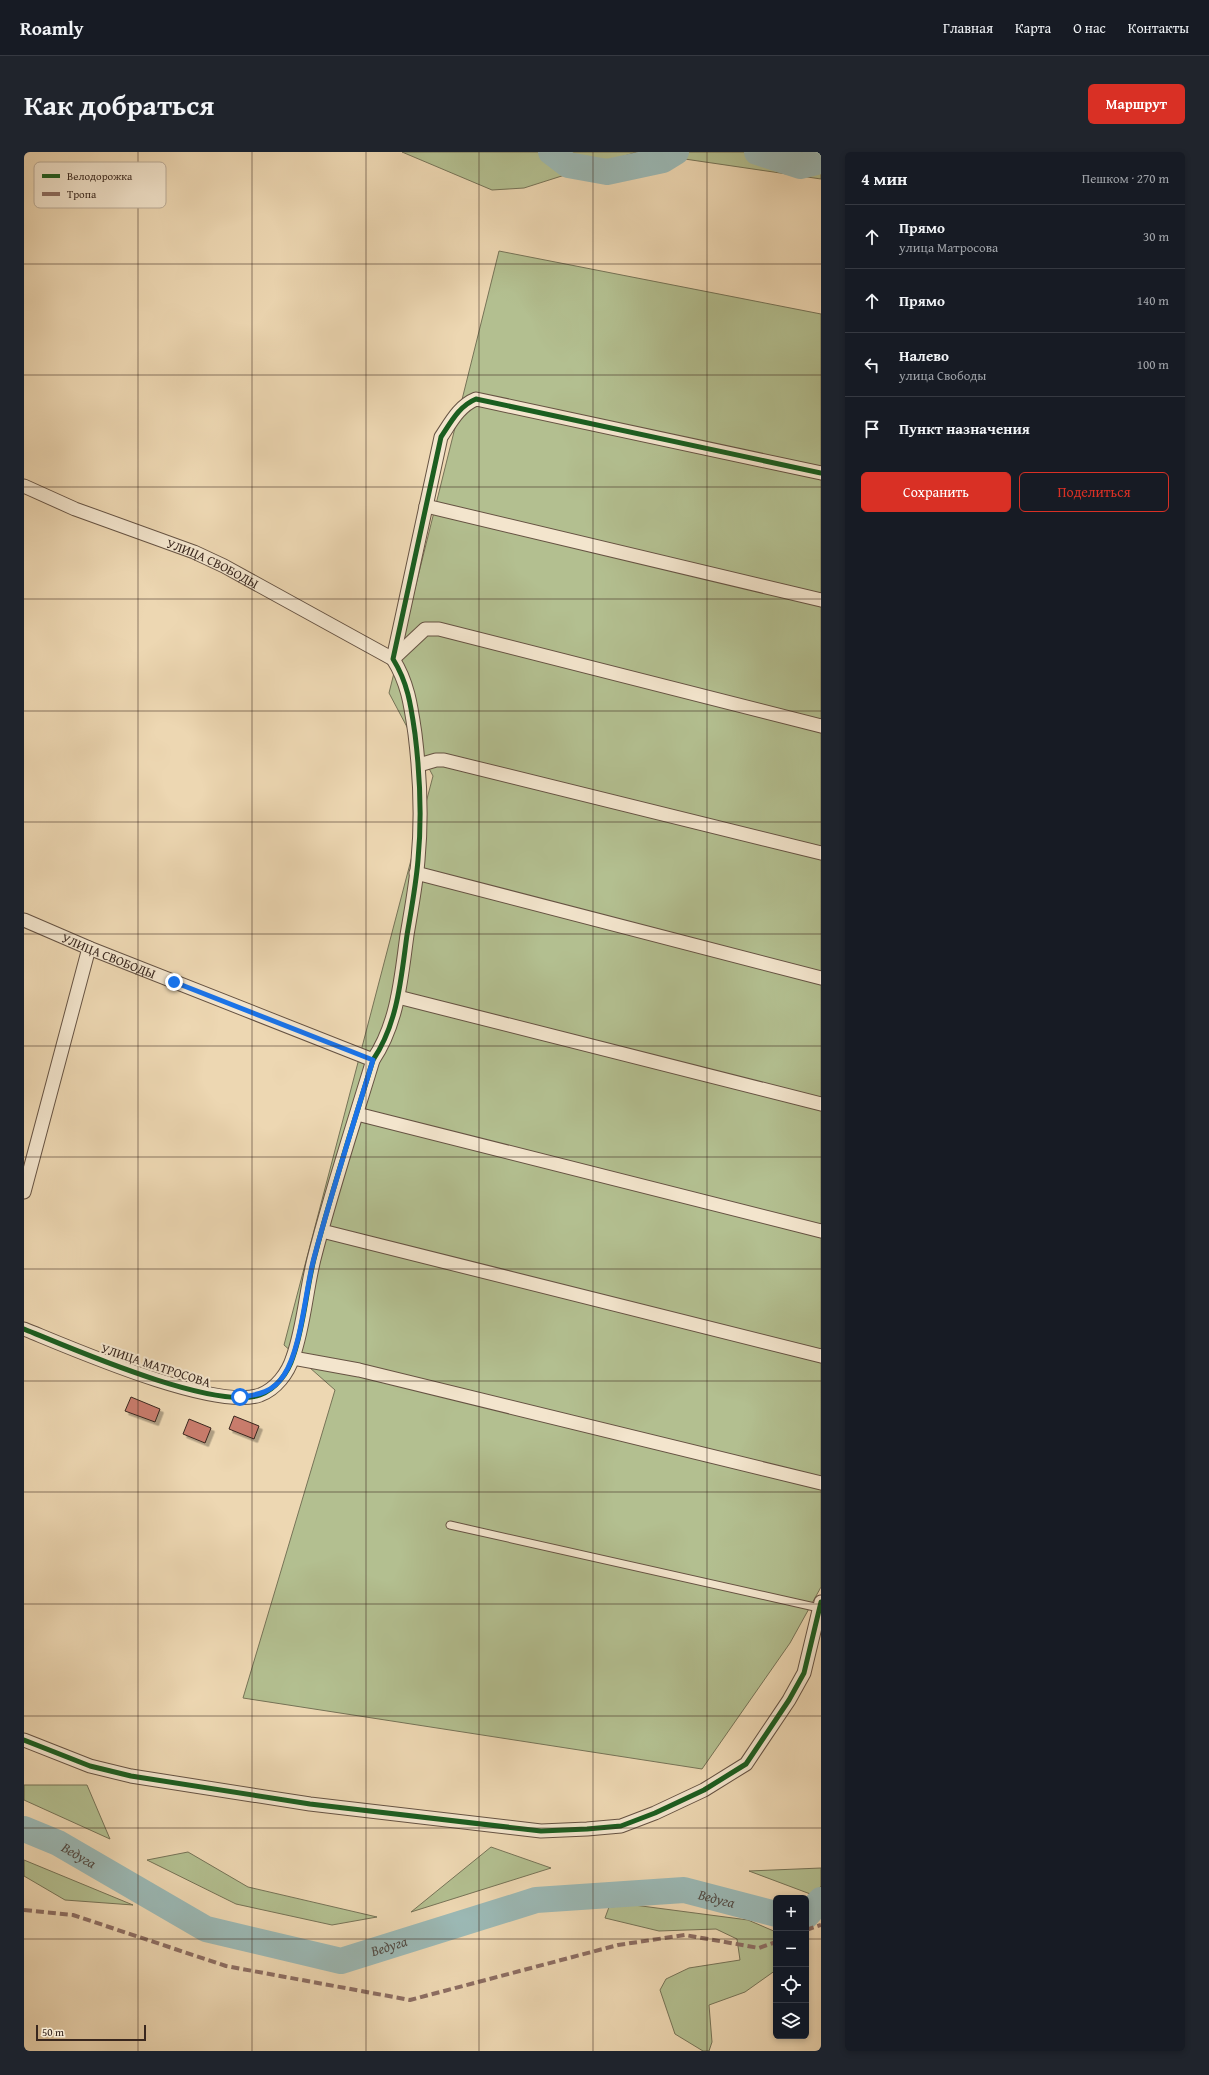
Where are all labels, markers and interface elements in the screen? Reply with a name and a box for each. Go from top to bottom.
text: Roamly [20,14,84,42]
text: Главная [943,18,993,38]
text: Карта [1015,18,1051,38]
text: О нас [1073,18,1106,38]
text: Контакты [1128,18,1189,38]
text: Как добраться [24,84,214,125]
button: Маршрут [1088,84,1185,124]
legend [34,162,166,208]
text: 4 мин [861,166,907,191]
text: Велодорожка [67,168,133,184]
text: Пешком · 270 m [1082,169,1169,188]
text: Тропа [67,186,97,202]
text: Прямо [899,217,945,238]
icon: ahead [861,226,883,248]
text: 30 m [1143,227,1169,246]
text: улица Матросова [899,238,998,257]
icon: ahead [861,290,883,312]
text: Прямо [899,290,945,311]
text: 140 m [1137,291,1169,310]
text: Налево [899,345,949,366]
icon: left [861,354,883,376]
text: 100 m [1137,355,1169,374]
text: улица Свободы [899,366,986,385]
icon: arrive [861,418,883,440]
text: Пункт назначения [899,418,1030,439]
button: Сохранить [861,472,1011,512]
button: Поделиться [1019,472,1169,512]
street label: УЛИЦА СВОБОДЫ [164,534,262,593]
street label: УЛИЦА СВОБОДЫ [59,928,159,983]
route end [165,973,183,991]
street label: УЛИЦА МАТРОСОВА [98,1339,213,1392]
route start [231,1388,249,1406]
water label: Ведуга [57,1837,100,1873]
water label: Ведуга [695,1884,738,1913]
map controls [773,1895,809,2039]
button: + [773,1895,809,1931]
water label: Ведуга [367,1931,410,1961]
button: − [773,1931,809,1967]
button: locate [773,1967,809,2003]
button: layers [773,2003,809,2039]
scale bar [36,2023,146,2042]
text: 50 m [42,2024,64,2040]

